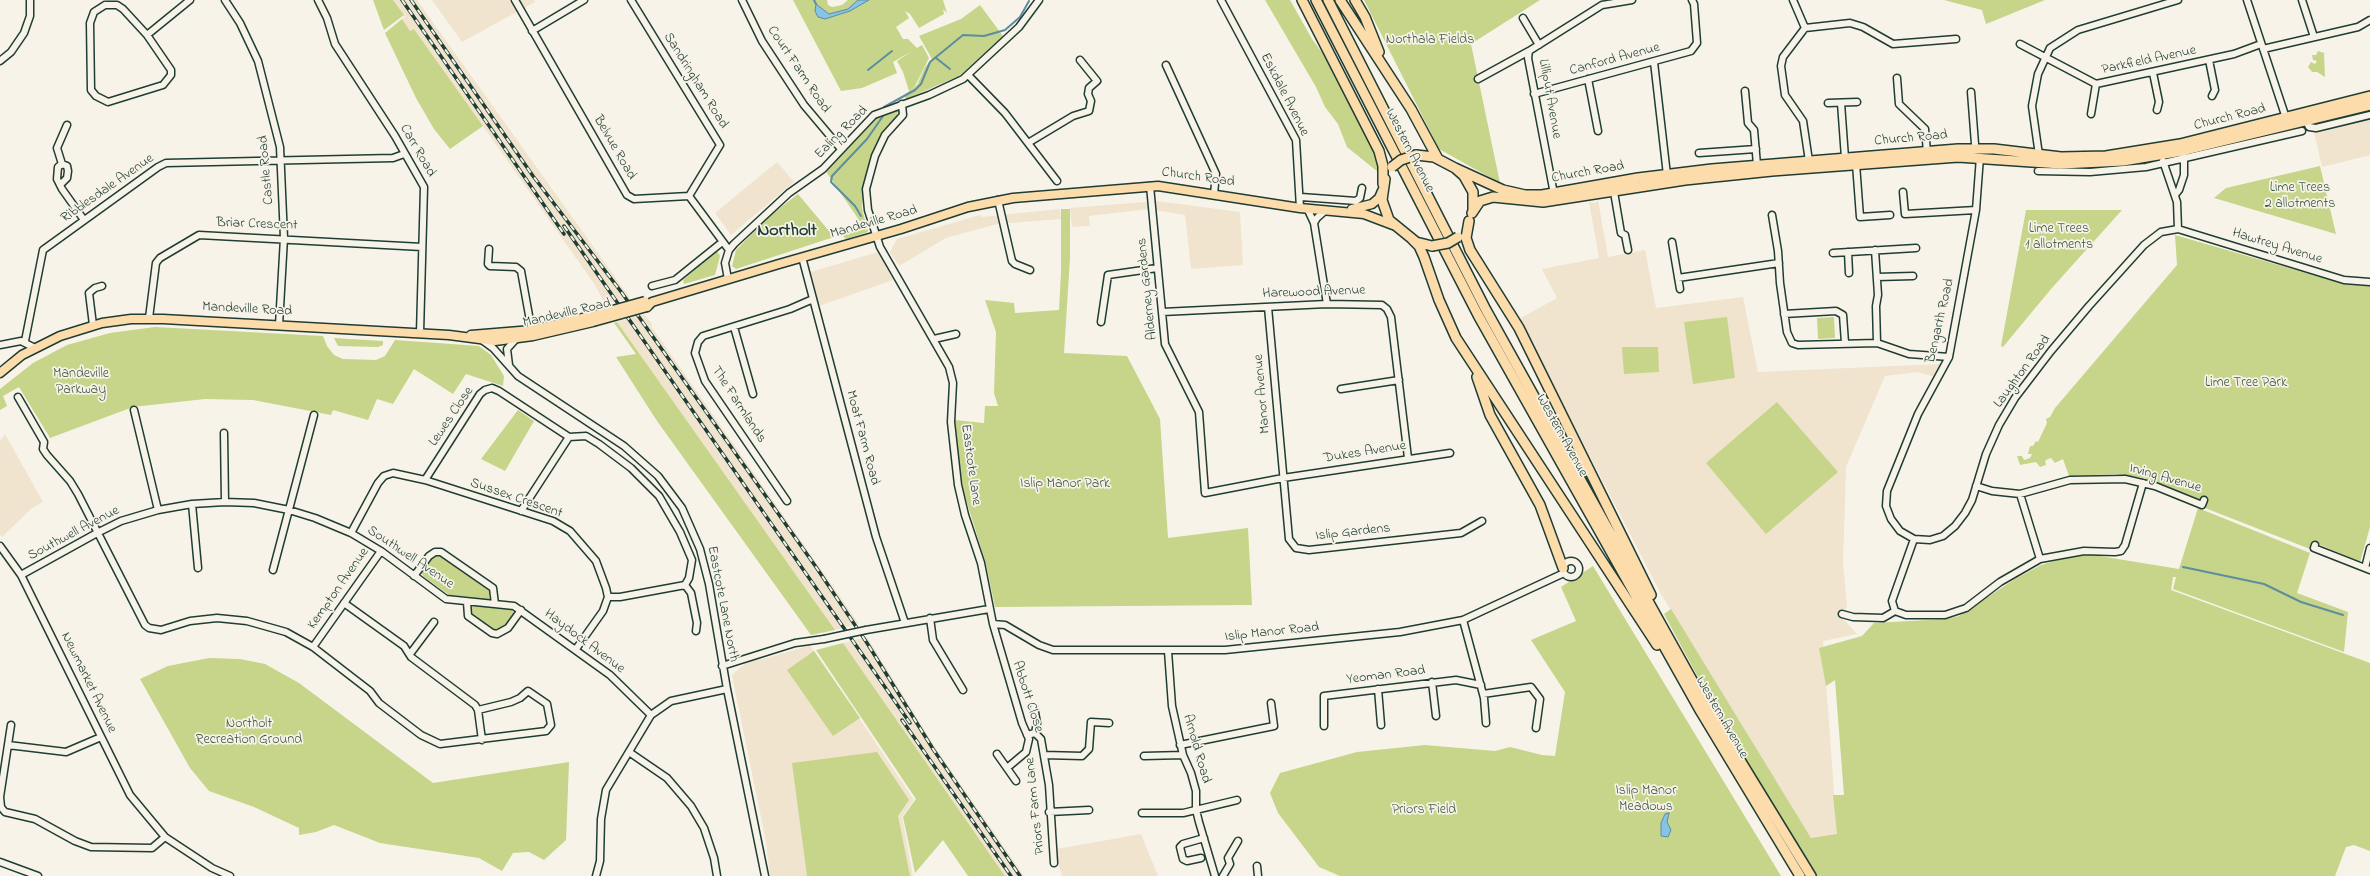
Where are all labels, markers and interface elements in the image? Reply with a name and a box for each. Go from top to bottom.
street label: Court Farm Road [763,23,833,117]
street label: Sandringham Road [659,30,731,132]
park label: Northala Fields [1386,33,1474,49]
street label: Canford Avenue [1568,40,1662,80]
street label: Parkfield Avenue [2100,43,2198,79]
street label: Eskdale Avenue [1256,51,1312,139]
street label: Lilliput Avenue [1534,58,1564,140]
street label: Church Road [2192,101,2268,135]
street label: Ealing Road [812,103,872,163]
street label: Western Avenue [1381,106,1437,196]
street label: Belvue Road [589,113,639,183]
street label: Carr Road [395,122,439,180]
street label: Church Road [1874,127,1948,151]
street label: Castle Road [256,135,278,205]
street label: Ribblesdale Avenue [58,151,158,227]
street label: Church Road [1550,158,1626,188]
street label: Church Road [1160,165,1236,191]
park label: Lime Trees 2 allotments [2265,181,2335,214]
street label: Mandeville Road [828,203,920,243]
street label: Briar Crescent [216,215,298,235]
district label: Northolt [757,221,817,243]
park label: Lime Trees 1 allotments [2025,222,2093,254]
street label: Hawtrey Avenue [2230,225,2324,269]
street label: Alderney Gardens [1134,237,1162,341]
street label: Bengarth Road [1923,277,1959,365]
street label: Harewood Avenue [1262,283,1366,303]
street label: Mandeville Road [521,296,613,332]
street label: Mandeville Road [202,299,292,321]
street label: Laughton Road [1991,332,2055,412]
street label: Manor Avenue [1251,353,1275,435]
street label: The Farmlands [707,363,769,447]
park label: Mandeville Parkway [53,367,109,400]
park label: Lime Tree Park [2205,376,2287,392]
street label: Lewes Close [426,384,478,450]
street label: Moat Farm Road [841,389,883,487]
street label: Western Avenue [1531,392,1591,480]
street label: Eastcote Lane [956,423,984,507]
street label: Dukes Avenue [1323,438,1407,468]
street label: Irving Avenue [2127,461,2203,497]
street label: Sussex Crescent [468,475,564,523]
park label: Islip Manor Park [1020,477,1110,493]
street label: Southwell Avenue [25,503,123,565]
street label: Islip Gardens [1315,521,1391,545]
street label: Southwell Avenue [363,523,457,593]
street label: Kempton Avenue [305,545,373,633]
street label: Eastcote Lane North [703,545,741,663]
street label: Haydock Avenue [540,606,628,678]
street label: Islip Manor Road [1224,620,1320,646]
street label: Newmarket Avenue [56,630,120,736]
street label: Abbott Close [1008,659,1046,735]
street label: Yeoman Road [1346,663,1426,689]
street label: Western Avenue [1691,674,1751,762]
street label: Arnold Road [1178,713,1214,785]
park label: Northolt Recreation Ground [196,717,302,750]
street label: Priors Farm Lane [1023,757,1049,855]
park label: Islip Manor Meadows [1616,784,1676,816]
park label: Priors Field [1392,803,1456,819]

